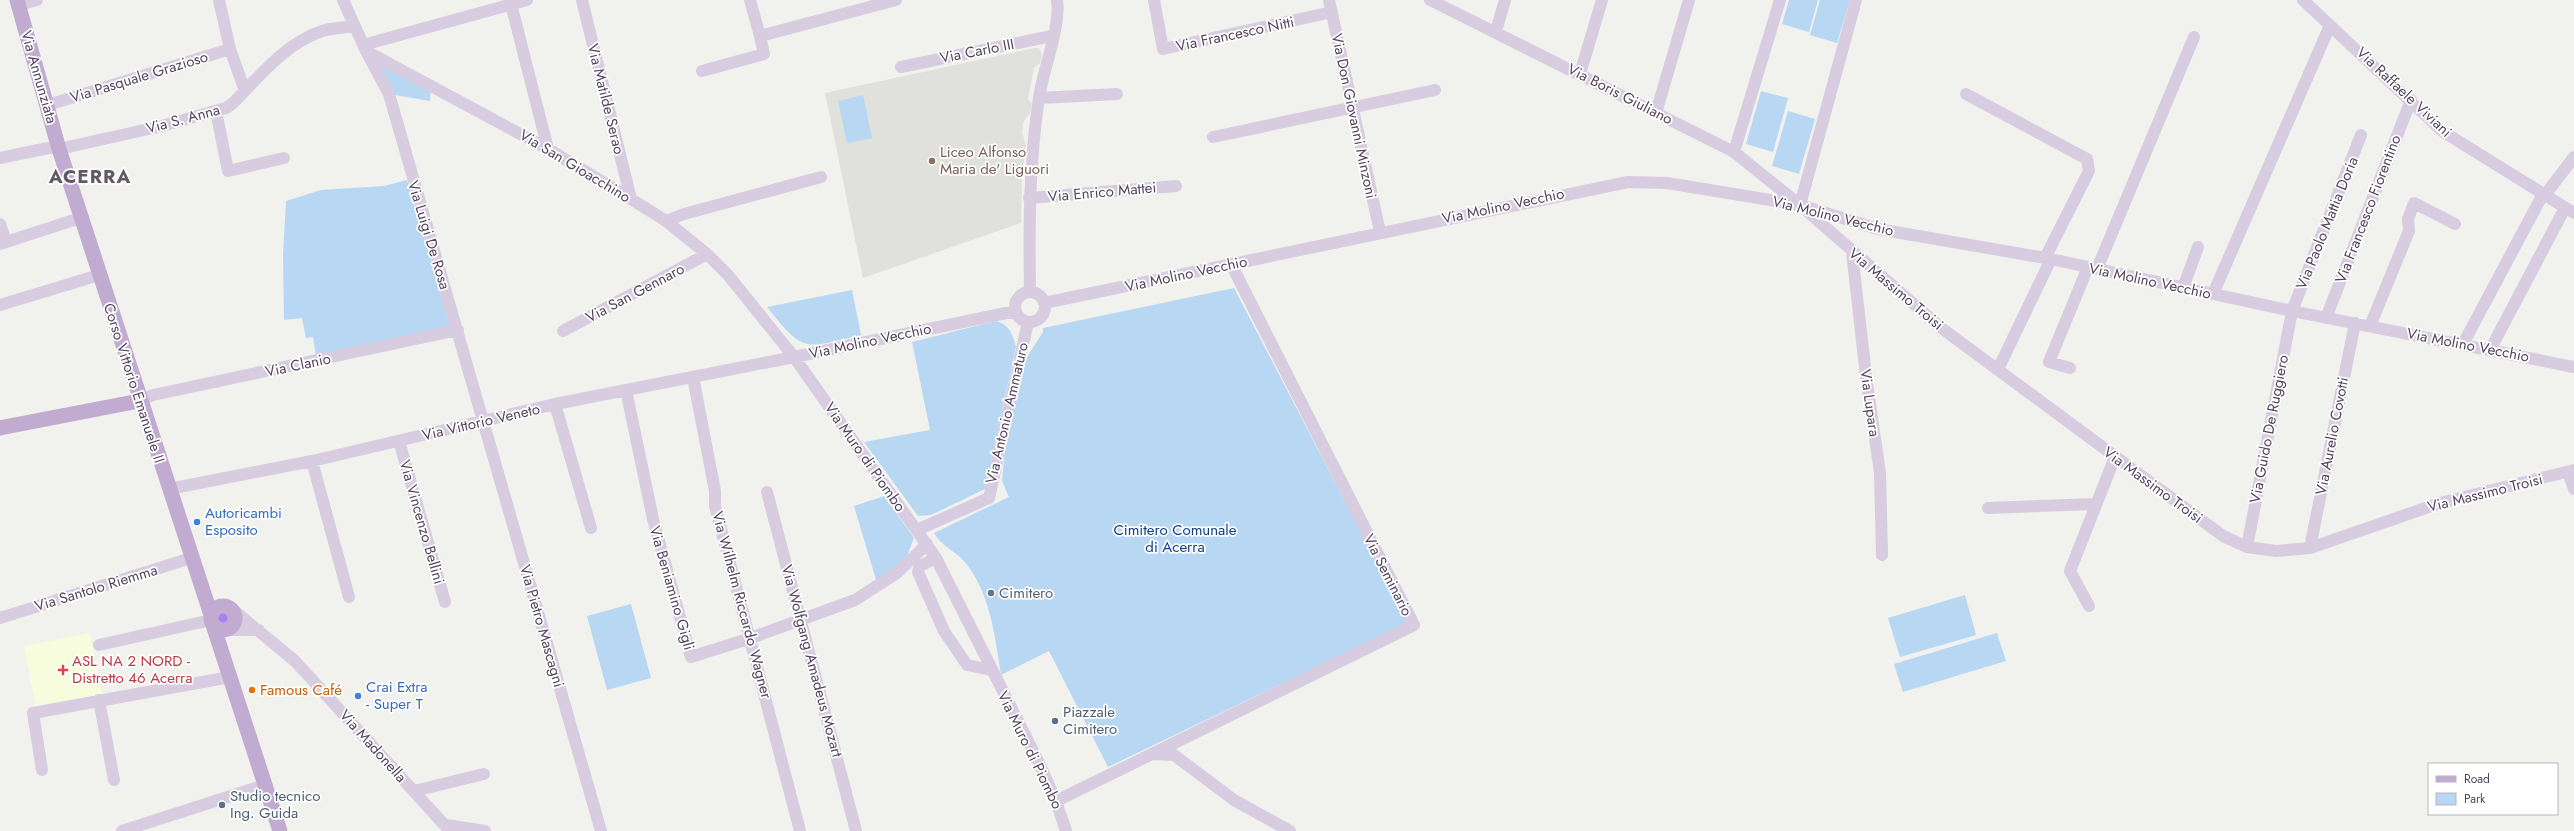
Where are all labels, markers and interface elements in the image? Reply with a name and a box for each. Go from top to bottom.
street label: Via Francesco Nitti [1174,11,1296,57]
street label: Via Annunziata [15,28,63,126]
street label: Via Don Giovanni Minzoni [1326,31,1382,201]
street label: Via Carlo III [938,33,1016,69]
street label: Via Matilde Serao [582,41,630,157]
street label: Via Raffaele Viviani [2351,42,2457,142]
street label: Via Pasquale Grazioso [67,46,211,108]
street label: Via Boris Giuliano [1563,58,1677,130]
street label: Via S. Anna [144,99,222,139]
street label: Via San Gioacchino [515,124,635,208]
street label: Via Francesco Fiorentino [2330,132,2406,286]
place label: Liceo Alfonso Maria de' Liguori [940,141,1049,180]
street label: Via Paolo Mattia Doria [2290,153,2364,293]
marker: Liceo Alfonso Maria de' Liguori [927,156,937,166]
district label: ACERRA [48,163,131,190]
street label: Via Enrico Mattei [1047,176,1157,208]
street label: Via Luigi De Rosa [402,178,456,292]
street label: Via Molino Vecchio [1440,182,1566,230]
street label: Via Molino Vecchio [1770,190,1896,242]
street label: Via Massimo Troisi [1844,243,1948,335]
street label: Via Molino Vecchio [1123,250,1249,298]
street label: Via Molino Vecchio [2087,257,2213,305]
street label: Via San Gennaro [582,258,688,328]
street label: Corso Vittorio Emanuele II [98,300,170,466]
street label: Via Molino Vecchio [807,317,933,365]
street label: Via Molino Vecchio [2405,322,2531,368]
street label: Via Antonio Ammaturo [980,340,1034,486]
street label: Via Clanio [263,347,333,383]
street label: Via Guido De Ruggiero [2244,353,2294,505]
street label: Via Lupara [1854,368,1886,438]
street label: Via Aurelio Covotti [2310,375,2354,497]
street label: Via Vittorio Veneto [420,398,542,446]
street label: Via Muro di Piombo [819,398,911,516]
street label: Via Massimo Troisi [2099,441,2207,529]
street label: Via Vincenzo Bellini [394,457,450,587]
street label: Via Massimo Troisi [2425,468,2545,518]
place label: Autoricambi Esposito [205,502,282,541]
street label: Via Wilhelm Riccardo Wagner [706,509,778,702]
marker: Autoricambi Esposito [192,517,202,527]
park label: Cimitero Comunale di Acerra [1113,519,1237,558]
street label: Via Beniamino Gigli [644,523,700,653]
street label: Via Seminario [1358,530,1418,620]
street label: Via Santolo Riemma [32,559,160,617]
street label: Via Pietro Mascagni [514,562,570,690]
street label: Via Wolfgang Amadeus Mozart [776,562,848,760]
place label: Cimitero [999,582,1053,604]
marker: Cimitero [986,588,996,598]
place label: ASL NA 2 NORD - Distretto 46 Acerra [72,650,192,689]
marker: ASL NA 2 NORD - Distretto 46 Acerra [57,664,69,676]
place label: Crai Extra - Super T [366,676,428,715]
place label: Famous Café [260,679,342,701]
marker: Famous Café [247,685,257,695]
street label: Via Muro di Piombo [992,687,1068,813]
marker: Crai Extra - Super T [353,691,363,701]
place label: Piazzale Cimitero [1063,701,1117,740]
street label: Via Madonella [334,705,412,787]
marker: Piazzale Cimitero [1050,716,1060,726]
legend [2428,763,2558,815]
text: Road [2464,770,2490,788]
place label: Studio tecnico Ing. Guida [230,785,320,824]
text: Park [2464,790,2486,808]
marker: Studio tecnico Ing. Guida [217,800,227,810]

